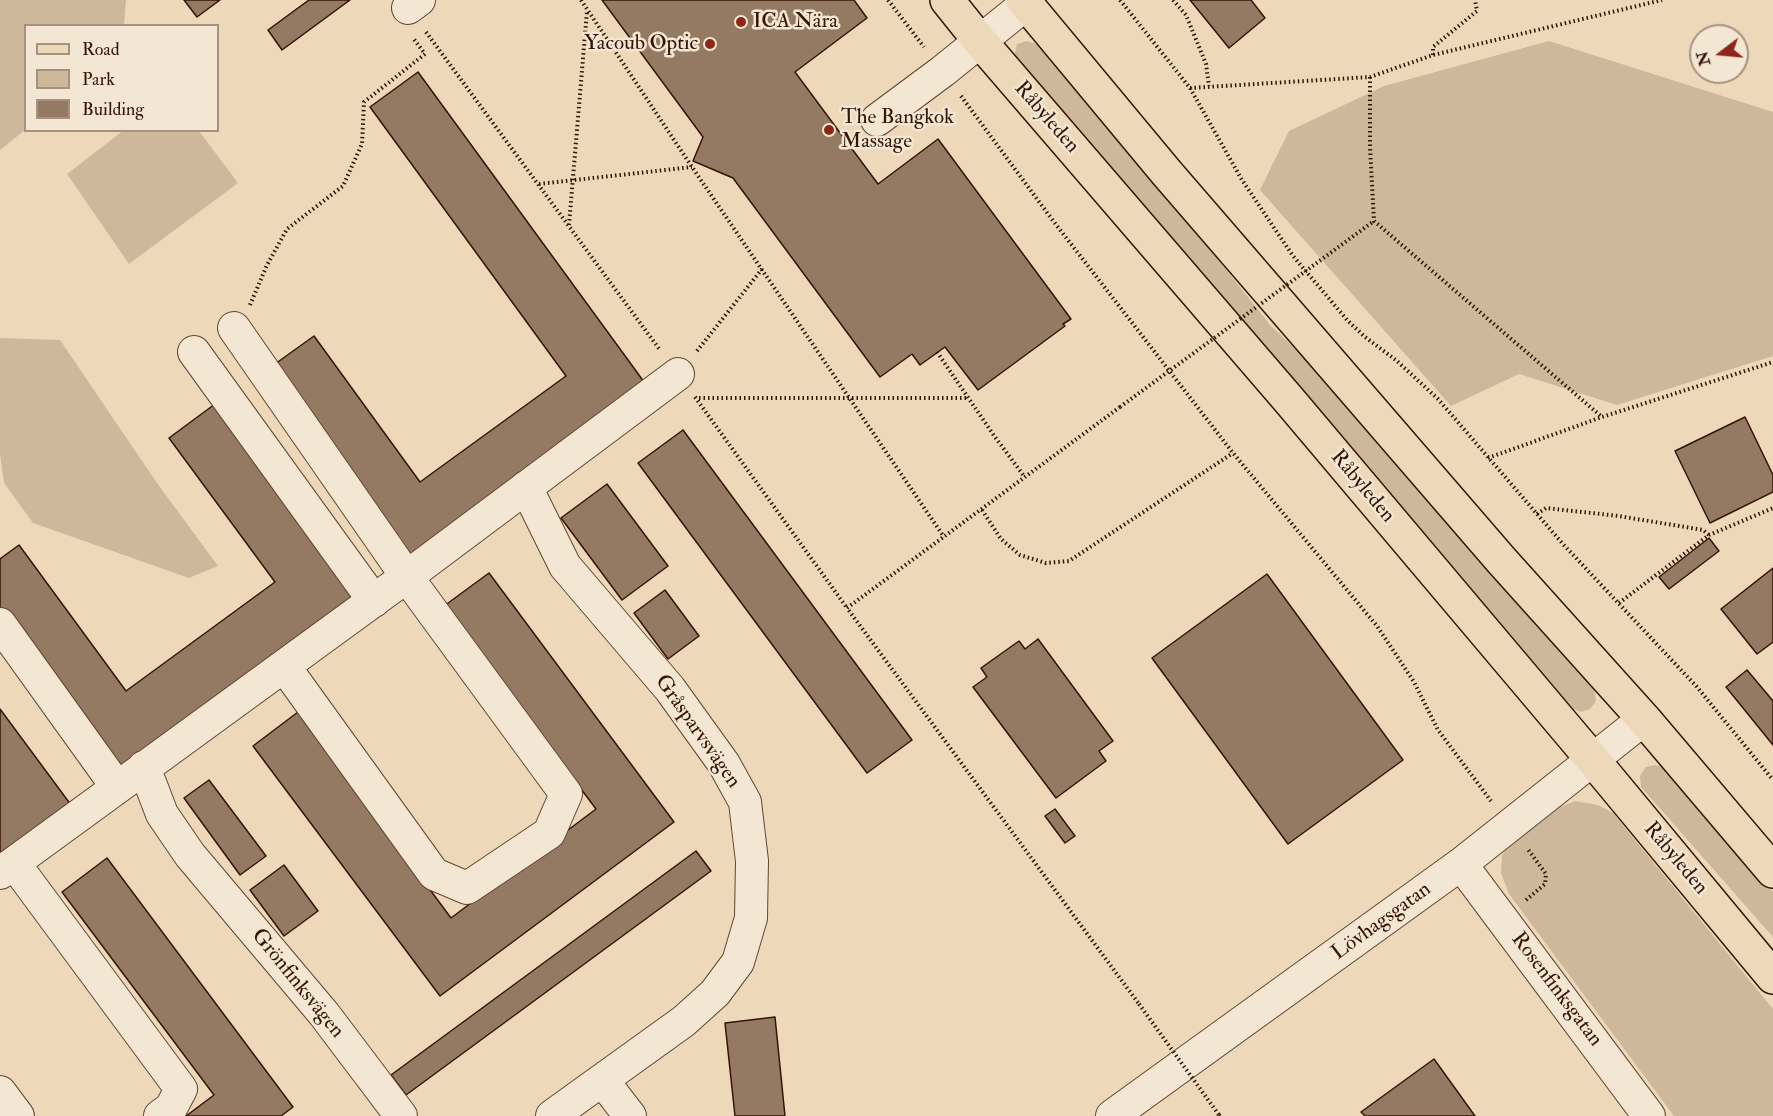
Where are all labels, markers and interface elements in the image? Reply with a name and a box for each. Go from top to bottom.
place label: ICA Nära [753,9,838,35]
marker: ICA Nära [734,15,748,29]
legend [24,24,219,132]
north arrow [1689,24,1749,84]
place label: Yacoub Optic [584,31,698,57]
marker: Yacoub Optic [703,37,717,51]
text: Road [82,38,120,61]
text: N [1692,49,1715,68]
text: Park [82,68,115,91]
street label: Råbyleden [1008,77,1084,159]
text: Building [82,98,144,121]
place label: The Bangkok Massage [841,105,954,155]
marker: The Bangkok Massage [822,123,836,137]
street label: Råbyleden [1324,446,1400,528]
street label: Gråsparvsvägen [649,671,745,793]
street label: Råbyleden [1637,818,1713,900]
street label: Lövhagsgatan [1327,878,1437,966]
street label: Grönfinksvägen [245,924,349,1044]
street label: Rosenfinksgatan [1505,928,1607,1052]

